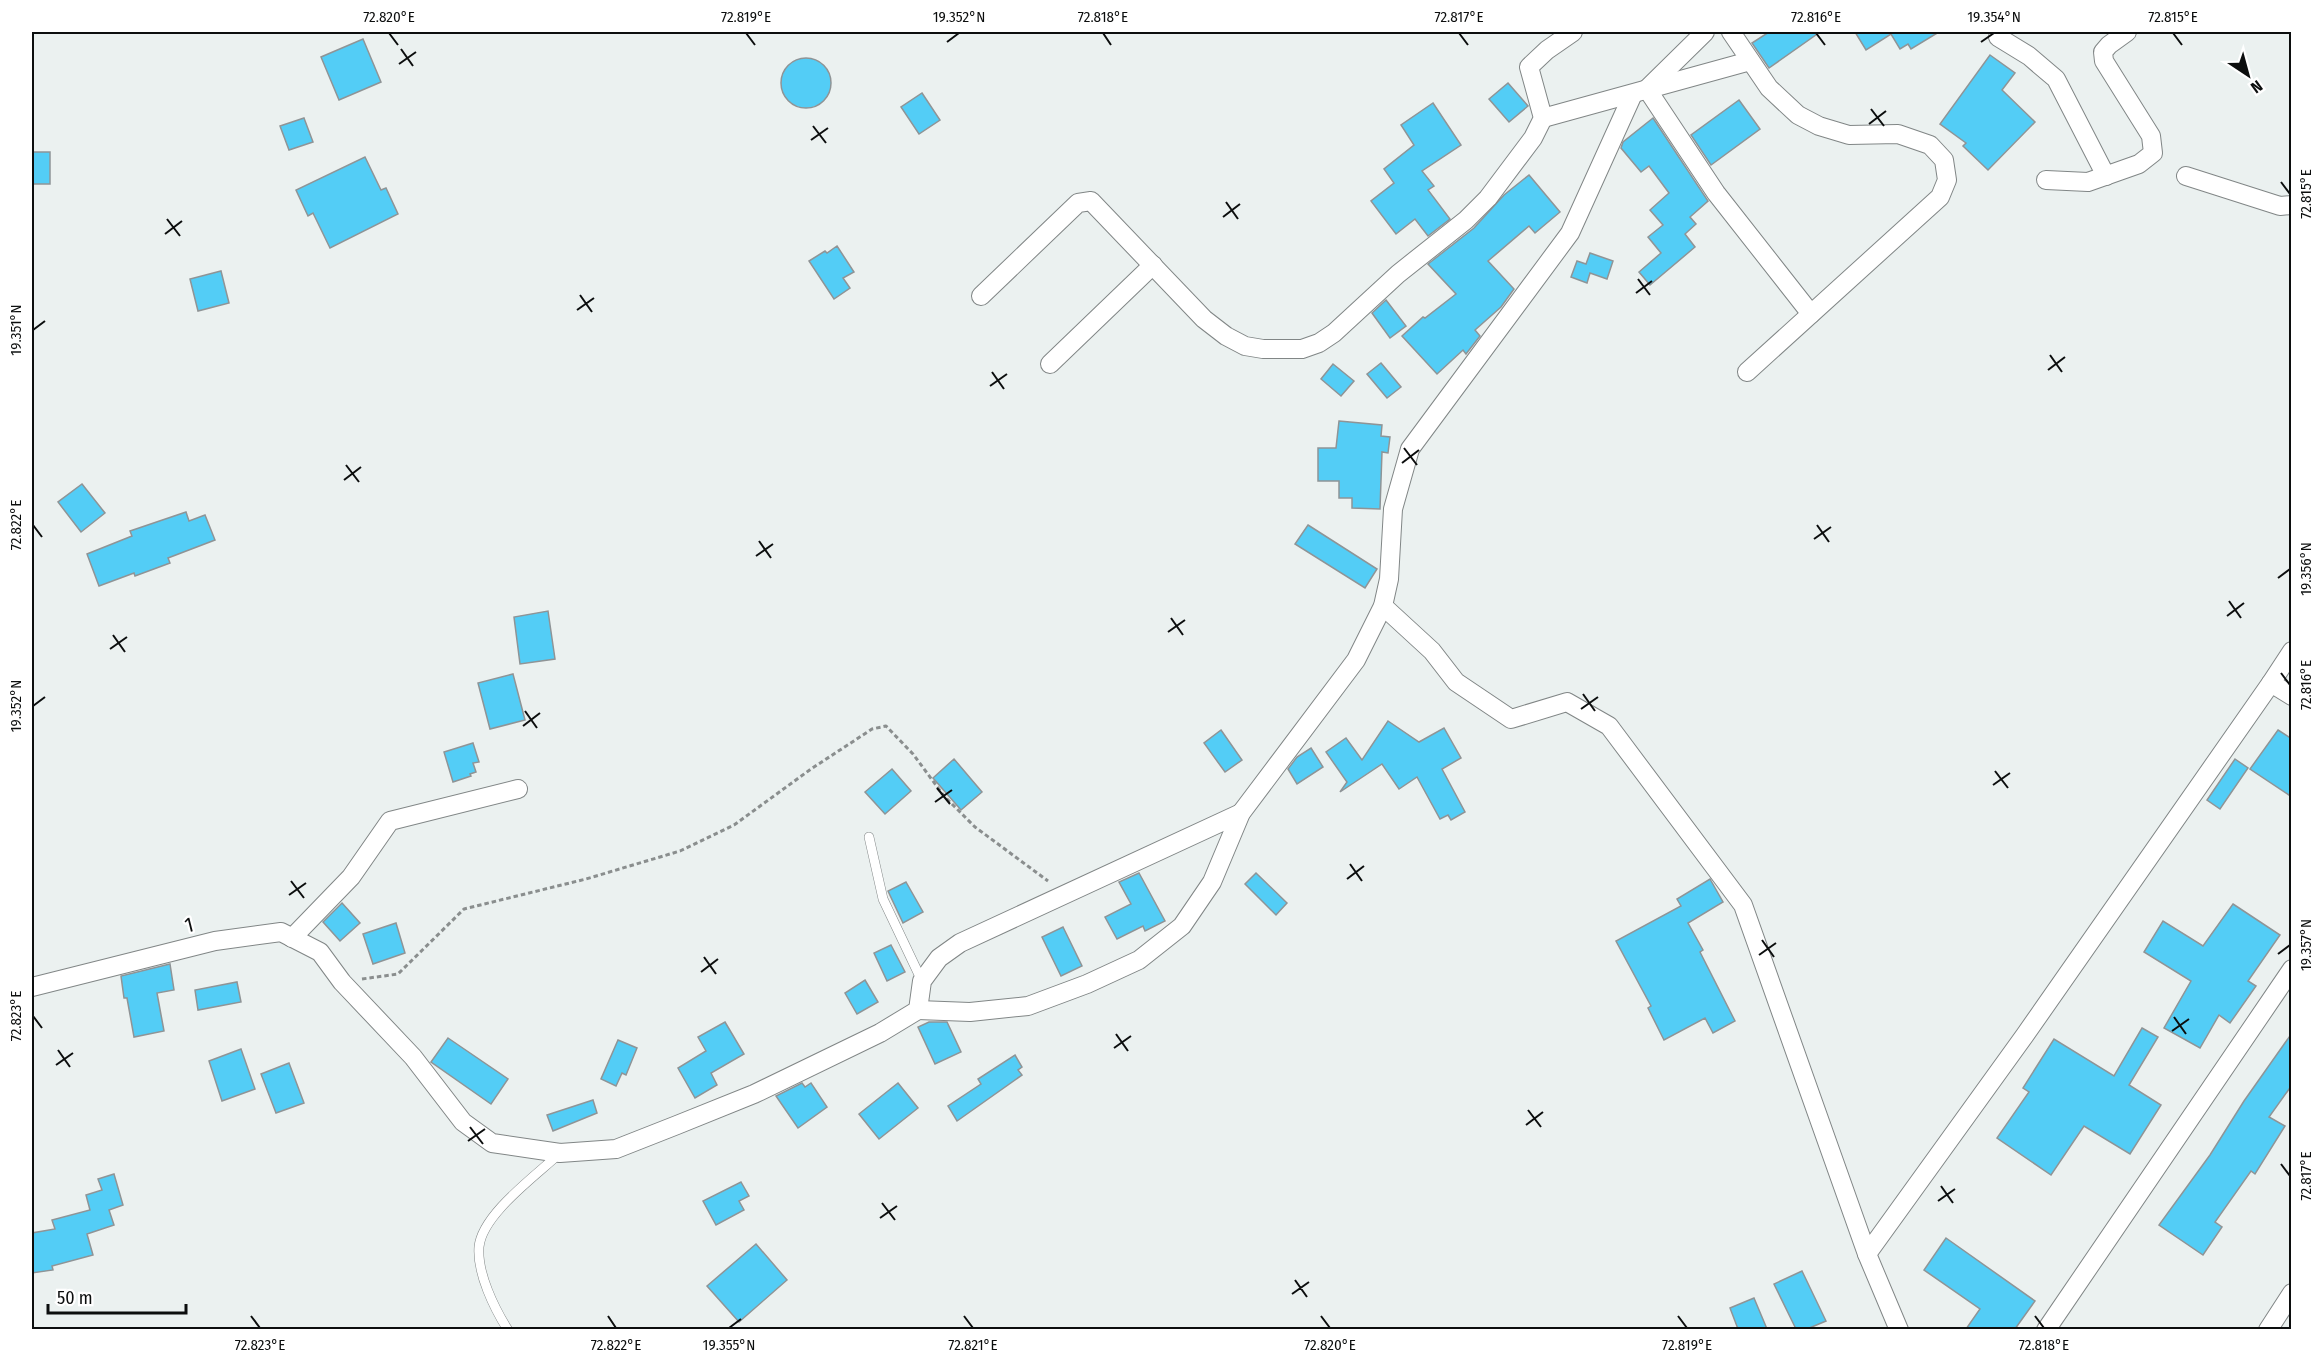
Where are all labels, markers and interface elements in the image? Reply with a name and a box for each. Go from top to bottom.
text: 72.820°E [363,8,415,26]
text: 72.819°E [721,8,771,26]
text: 19.352°N [933,8,985,26]
text: 72.818°E [1078,8,1128,26]
text: 72.817°E [1435,8,1483,26]
text: 72.816°E [1791,8,1841,26]
text: 19.354°N [1967,8,2021,26]
text: 72.815°E [2148,8,2198,26]
north arrow [2218,45,2278,105]
text: N [2247,76,2266,97]
text: 72.815°E [2297,169,2315,219]
text: 19.351°N [7,304,25,356]
text: 72.822°E [7,500,25,550]
text: 19.356°N [2297,542,2315,596]
text: 72.816°E [2297,660,2315,710]
text: 19.352°N [7,680,25,732]
street label: 1 [182,911,196,939]
text: 19.357°N [2297,919,2315,971]
text: 72.823°E [7,991,25,1041]
text: 72.817°E [2297,1152,2315,1200]
scale bar [48,1277,186,1315]
text: 50 m [57,1287,93,1309]
text: 72.823°E [235,1336,285,1354]
text: 72.822°E [591,1336,641,1354]
text: 19.355°N [703,1336,755,1354]
text: 72.821°E [948,1336,998,1354]
text: 72.820°E [1304,1336,1356,1354]
text: 72.819°E [1662,1336,1712,1354]
text: 72.818°E [2019,1336,2069,1354]

